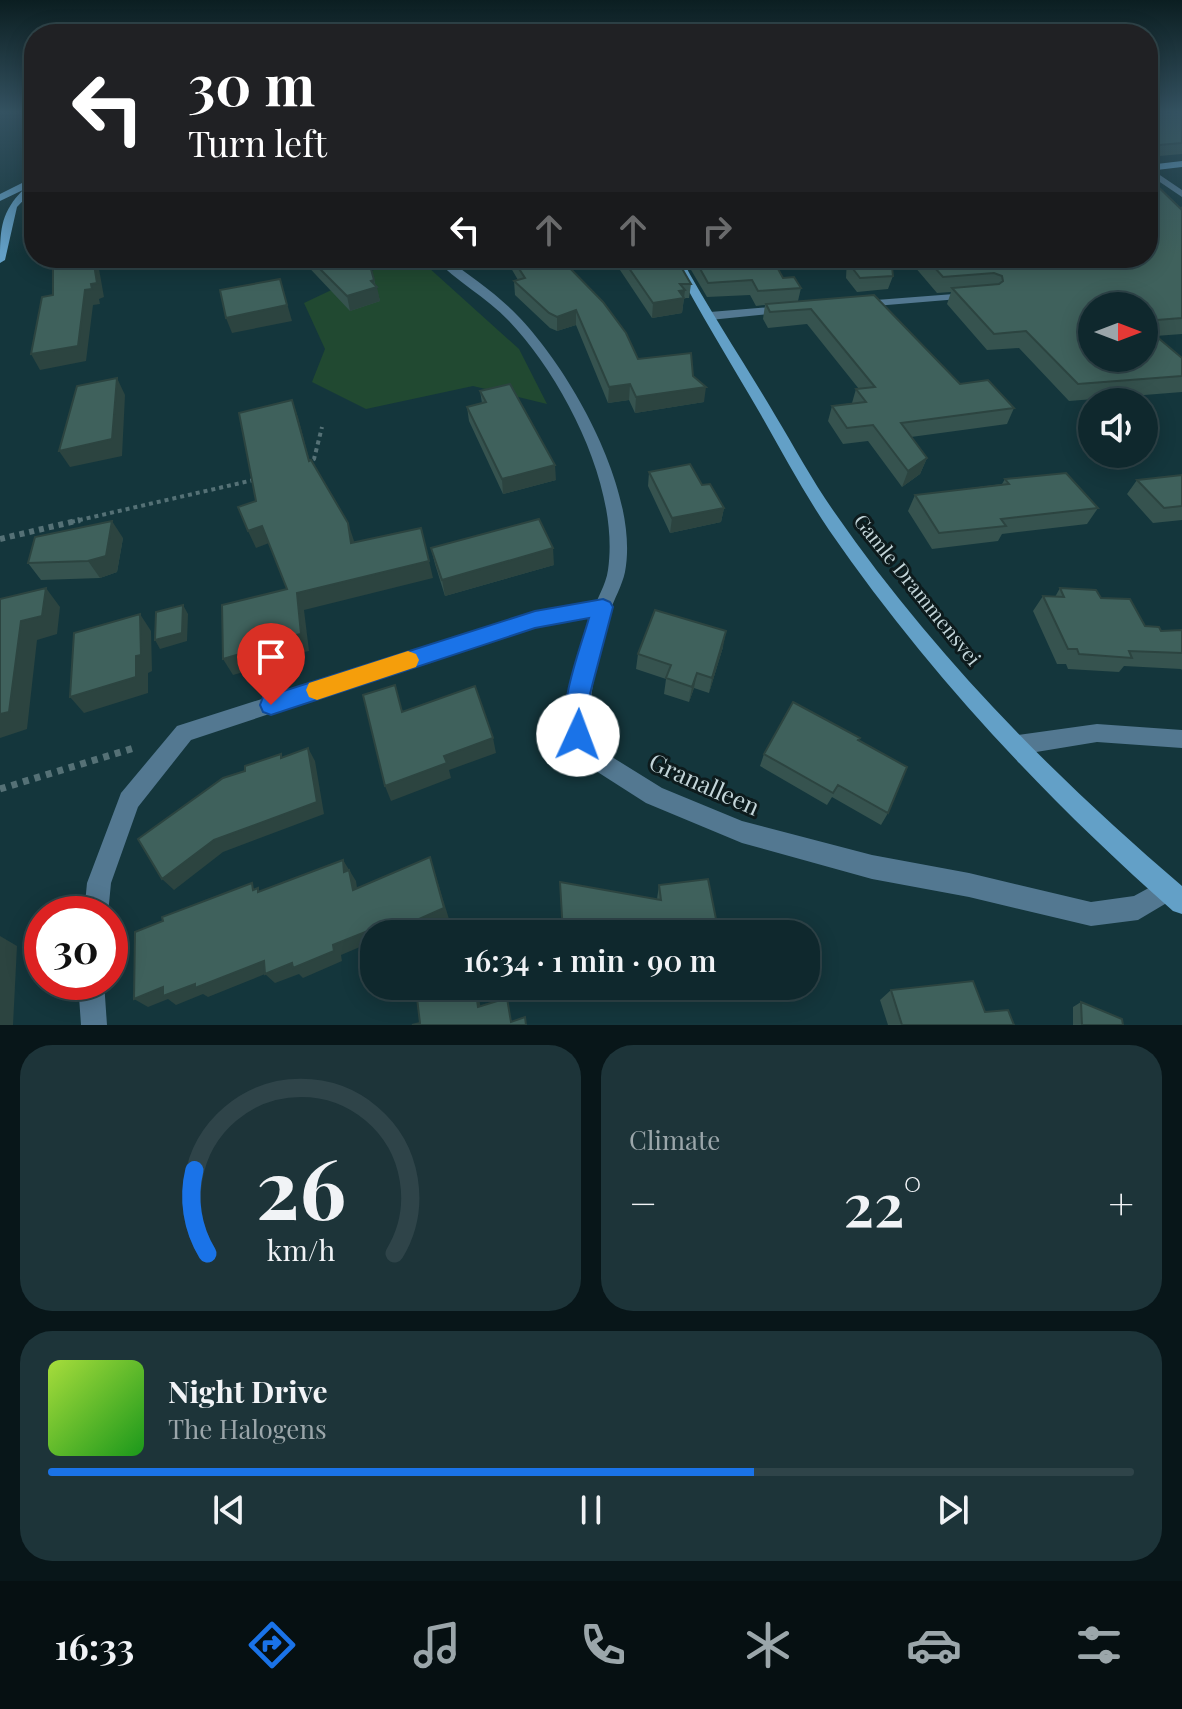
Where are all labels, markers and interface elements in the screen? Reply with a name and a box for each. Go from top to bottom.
text: 30 m [188,46,315,121]
icon: left [56,56,160,160]
text: Turn left [188,118,327,166]
icon: left [443,208,487,252]
icon: ahead [527,208,571,252]
icon: ahead [611,208,655,252]
icon: right [695,208,739,252]
north arrow [1078,292,1158,372]
map controls [1078,292,1158,468]
button: sound [1078,388,1158,468]
street label: Gamle Drammensvei [849,508,988,671]
pin [237,623,305,705]
icon: arrive [249,635,293,679]
position arrow [536,693,620,777]
street label: Granalleen [644,745,765,822]
speed limit sign: 30 [24,896,128,1000]
text: 16:34 · 1 min · 90 m [463,940,717,980]
text: Climate [629,1122,720,1157]
text: 26 [255,1130,346,1241]
text: 22° [843,1162,922,1242]
text: − [629,1172,657,1231]
text: + [1108,1172,1134,1231]
text: km/h [266,1230,335,1268]
text: Night Drive [168,1371,328,1411]
text: The Halogens [168,1411,327,1446]
icon: previous [207,1488,251,1532]
icon: pause [569,1488,613,1532]
icon: next [931,1488,975,1532]
icon: directions [244,1617,300,1673]
icon: music [409,1617,465,1673]
icon: phone [575,1617,631,1673]
icon: climate [740,1617,796,1673]
icon: car [906,1617,962,1673]
icon: filters [1071,1617,1127,1673]
text: 16:33 [55,1621,134,1669]

